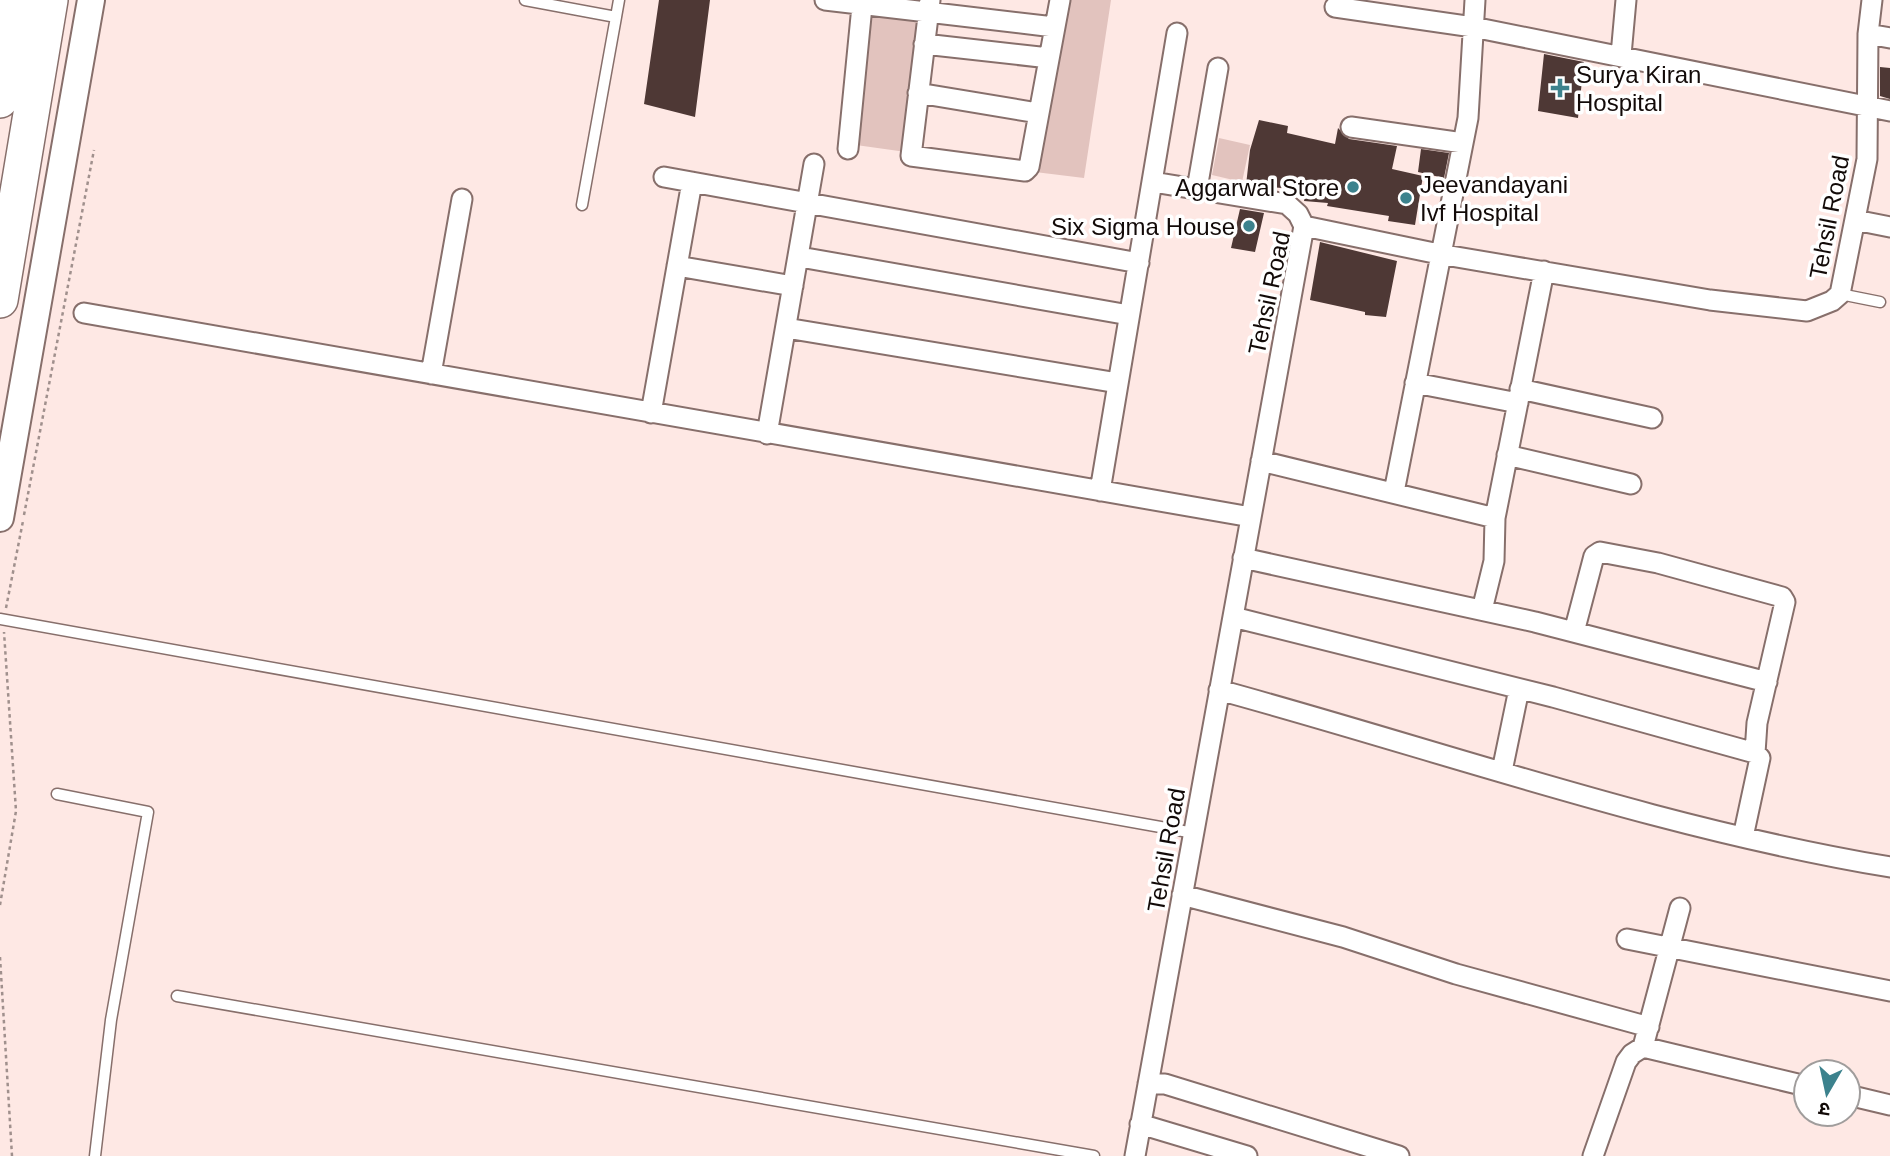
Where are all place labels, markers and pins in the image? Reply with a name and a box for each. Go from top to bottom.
place label: Surya Kiran Hospital [1576,61,1701,116]
marker: Surya Kiran Hospital [1550,78,1570,98]
place label: Jeevandayani Ivf Hospital [1420,171,1568,226]
place label: Aggarwal Store [1175,174,1339,201]
marker: Aggarwal Store [1345,179,1361,195]
marker: Jeevandayani Ivf Hospital [1398,190,1414,206]
place label: Six Sigma House [1051,213,1235,240]
marker: Six Sigma House [1241,218,1257,234]

